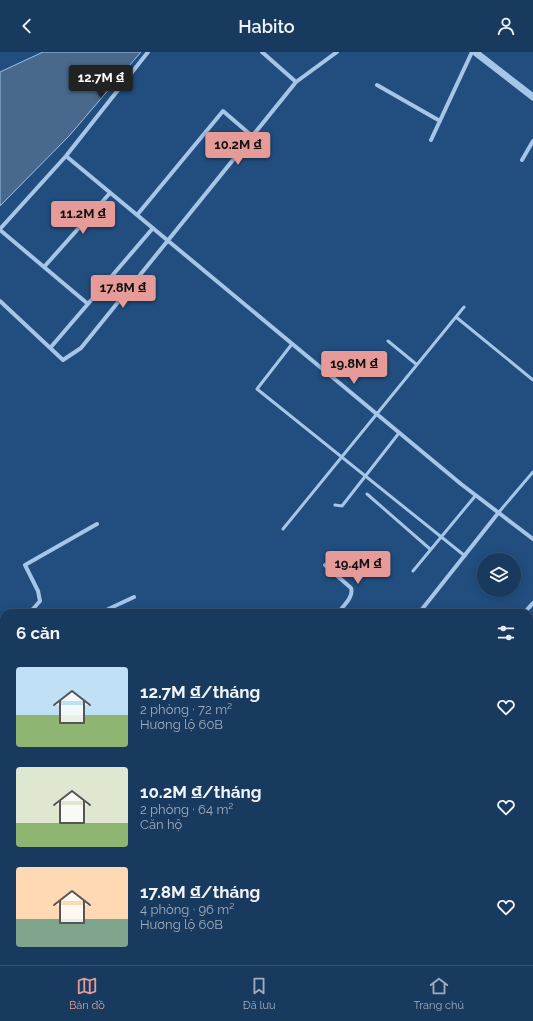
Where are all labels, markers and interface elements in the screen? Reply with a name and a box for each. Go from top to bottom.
icon: back [16,15,38,37]
icon: person [495,15,517,37]
text: Habito [238,16,295,37]
pin: 12.7M ₫ [64,65,138,99]
text: 12.7M ₫ [78,70,124,85]
pin: 10.2M ₫ [201,132,275,166]
text: 10.2M ₫ [214,137,262,152]
pin: 11.2M ₫ [46,201,120,235]
text: 11.2M ₫ [60,206,106,221]
pin: 17.8M ₫ [86,275,160,309]
text: 17.8M ₫ [100,280,146,295]
pin: 19.8M ₫ [317,351,391,385]
text: 19.8M ₫ [330,356,378,371]
pin: 19.4M ₫ [321,551,395,585]
map controls [477,553,521,597]
button: layers [477,553,521,597]
text: 19.4M ₫ [334,556,382,571]
icon: filters [495,622,517,644]
text: 6 căn [16,623,60,643]
text: 12.7M ₫/tháng [140,682,260,702]
icon: home [48,683,96,731]
icon: heart [495,696,517,718]
text: 2 phòng · 72 m² [140,702,232,717]
text: Hương lộ 60B [140,717,223,732]
text: 10.2M ₫/tháng [140,782,261,802]
icon: home [48,783,96,831]
icon: heart [495,796,517,818]
text: 2 phòng · 64 m² [140,802,233,817]
text: Căn hộ [140,817,182,832]
text: 17.8M ₫/tháng [140,882,260,902]
icon: home [48,883,96,931]
icon: heart [495,896,517,918]
text: 4 phòng · 96 m² [140,902,234,917]
text: Hương lộ 60B [140,917,223,932]
tab: Bản đồ [69,975,105,1012]
tab: Đã lưu [243,975,276,1012]
tab: Trang chủ [413,975,464,1012]

